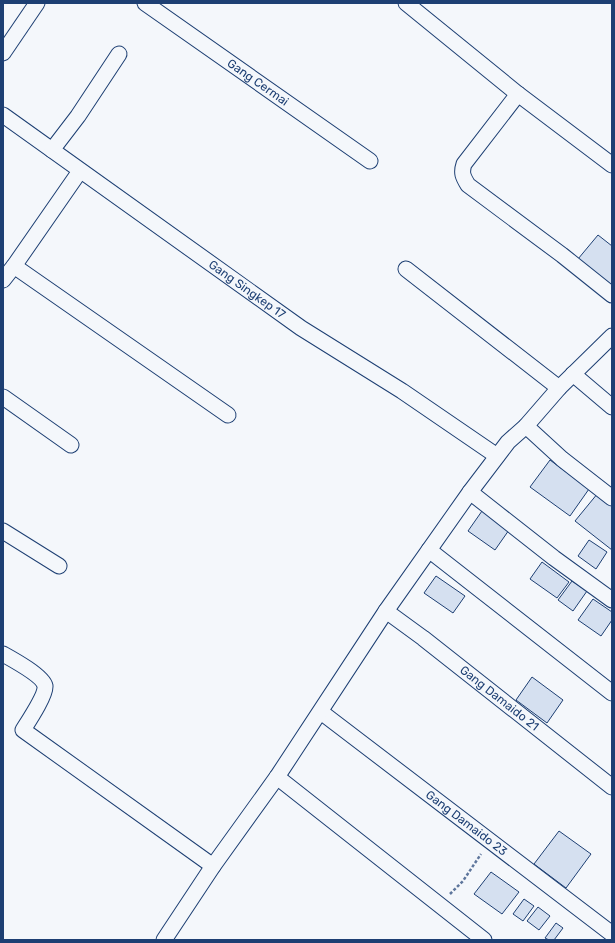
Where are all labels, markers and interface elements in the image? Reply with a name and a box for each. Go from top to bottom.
street label: Gang Cermai [225,56,291,109]
street label: Gang Singkep 17 [206,257,288,322]
street label: Gang Damaido 21 [457,663,542,734]
street label: Gang Damaido 23 [423,788,510,858]

